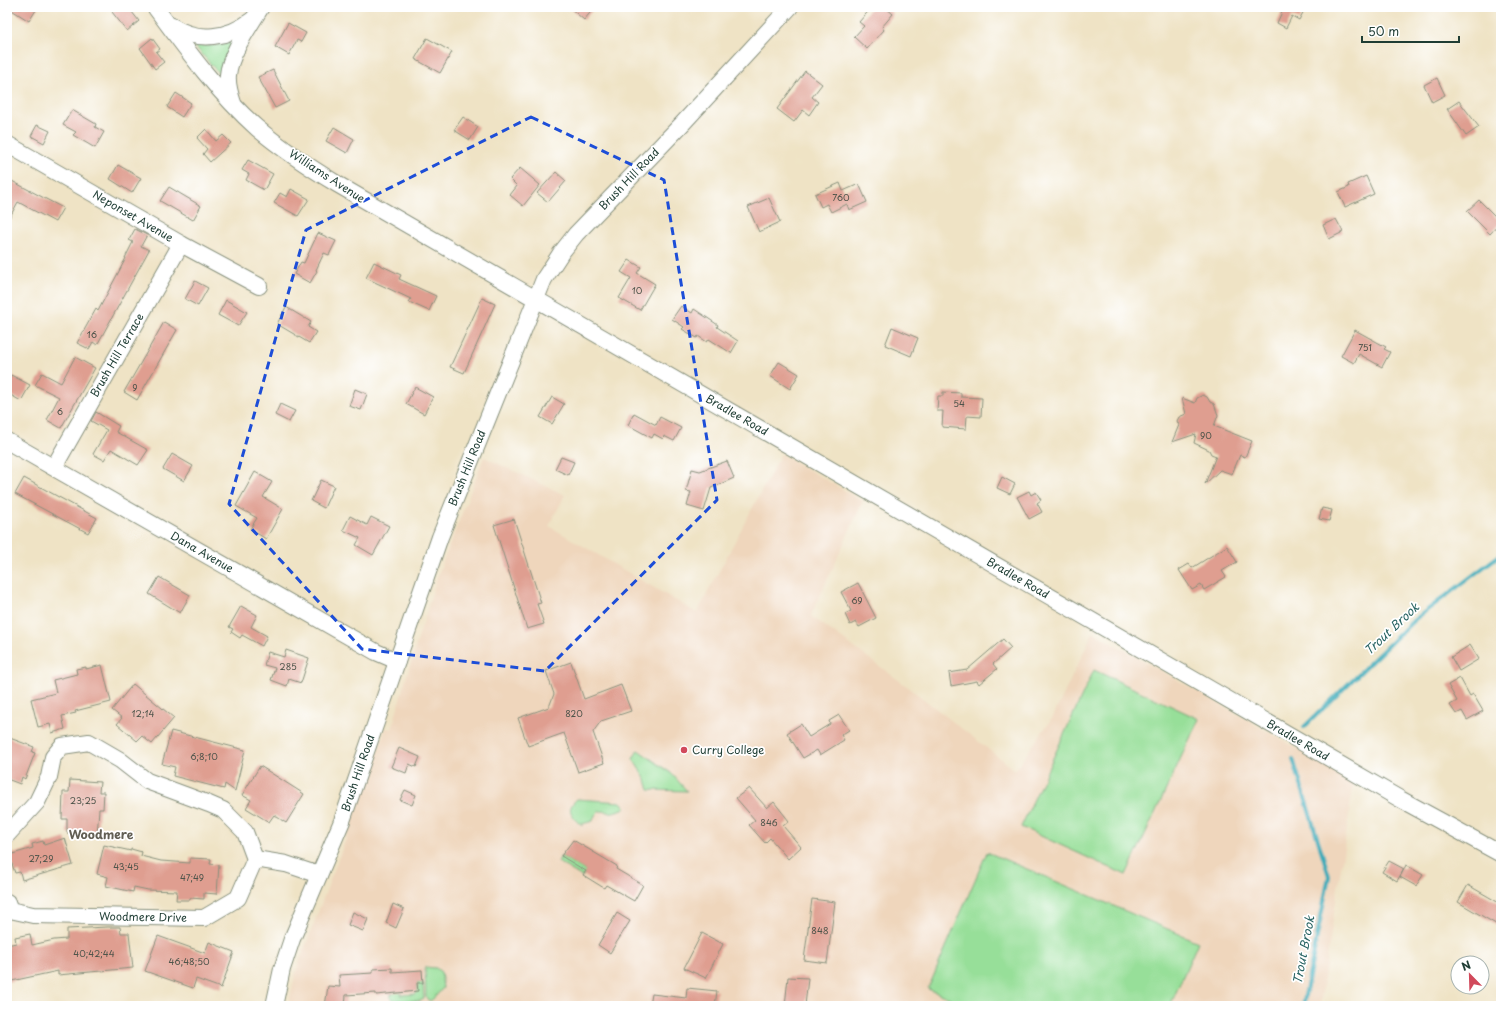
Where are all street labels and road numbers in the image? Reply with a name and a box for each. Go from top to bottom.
street label: Brush Hill Road [594,144,663,214]
street label: Williams Avenue [286,145,369,207]
street label: Neponset Avenue [90,186,177,246]
street label: Brush Hill Terrace [86,309,148,400]
street label: Bradlee Road [703,390,772,439]
street label: Brush Hill Road [444,427,490,508]
street label: Dana Avenue [168,527,237,576]
street label: Bradlee Road [984,553,1053,602]
street label: Bradlee Road [1264,715,1333,764]
street label: Brush Hill Road [336,732,379,814]
street label: Woodmere Drive [99,907,187,926]

